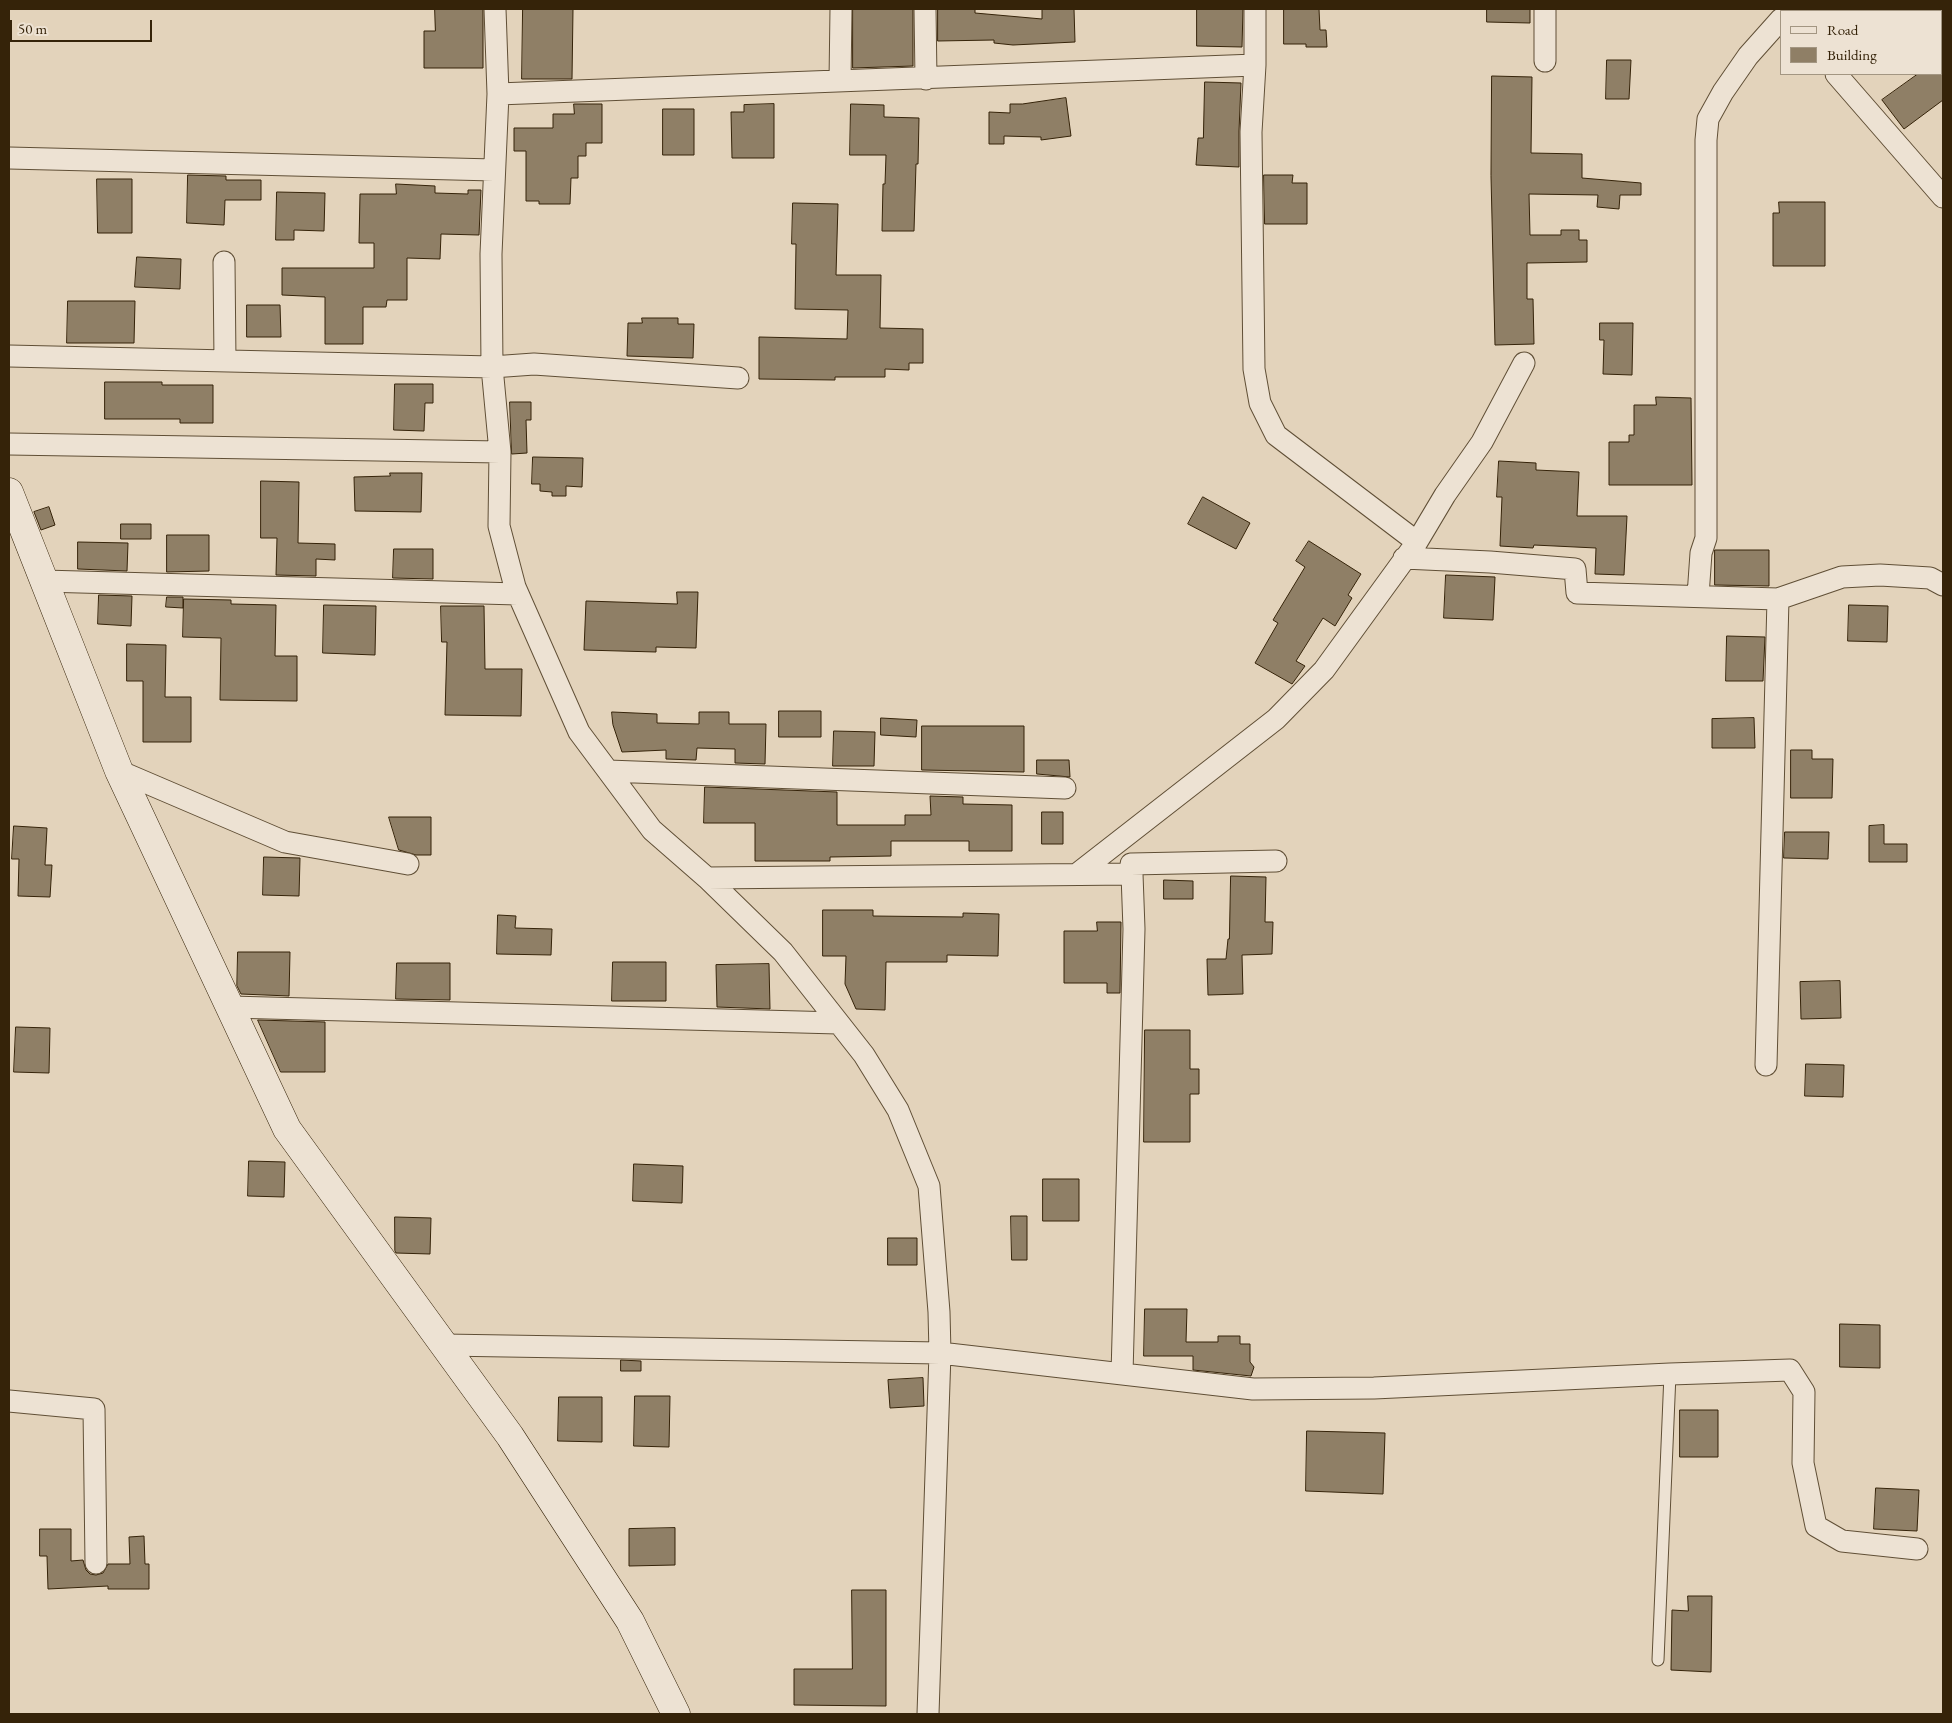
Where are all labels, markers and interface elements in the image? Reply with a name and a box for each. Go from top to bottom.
scale bar [12,10,155,42]
legend [1780,10,1942,75]
text: 50 m [18,19,47,38]
text: Road [1827,20,1858,39]
text: Building [1827,45,1877,64]

